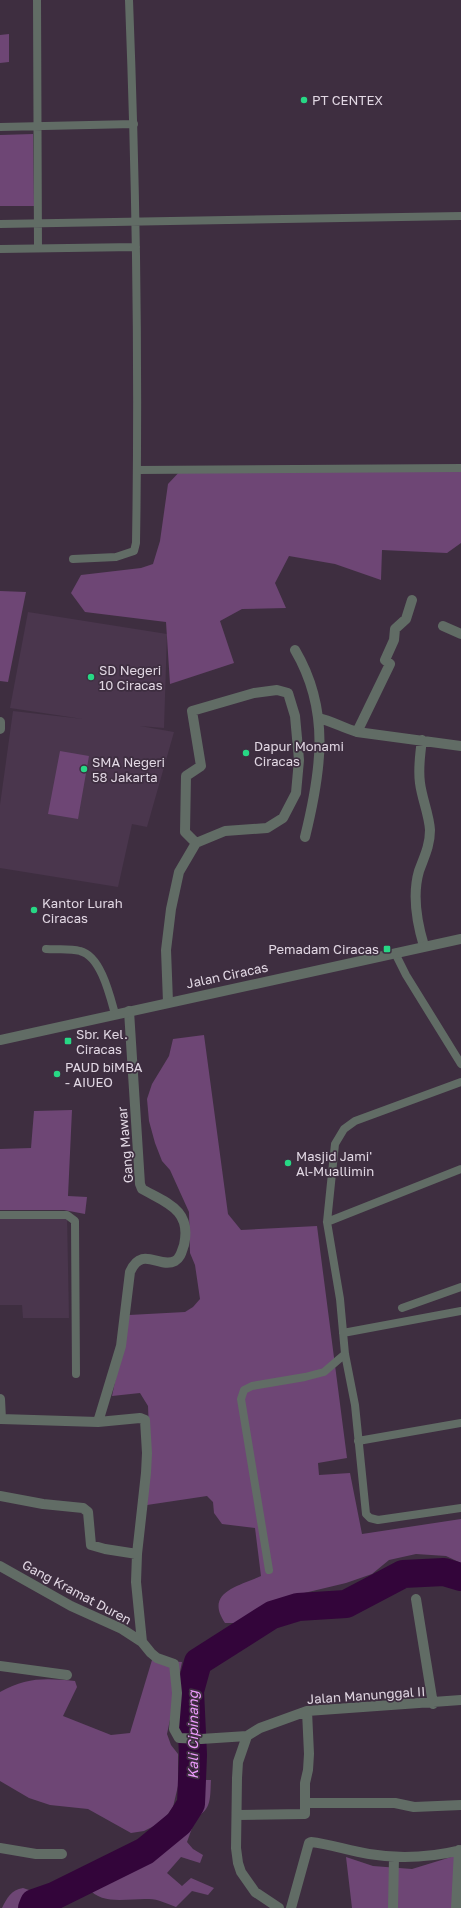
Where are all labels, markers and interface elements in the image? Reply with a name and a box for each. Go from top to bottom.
place label: PT CENTEX [312,92,383,108]
marker: PT CENTEX [299,95,309,105]
place label: SD Negeri 10 Ciracas [99,662,163,693]
marker: SD Negeri 10 Ciracas [86,672,96,682]
place label: Dapur Monami Ciracas [254,738,344,769]
marker: Dapur Monami Ciracas [241,748,251,758]
place label: SMA Negeri 58 Jakarta [92,754,165,785]
marker: SMA Negeri 58 Jakarta [79,764,89,774]
place label: Kantor Lurah Ciracas [42,895,123,926]
marker: Kantor Lurah Ciracas [29,905,39,915]
place label: Pemadam Ciracas [268,941,379,957]
marker: Pemadam Ciracas [382,944,392,954]
street label: Jalan Ciracas [185,958,269,991]
place label: Sbr. Kel. Ciracas [76,1026,128,1057]
marker: Sbr. Kel. Ciracas [63,1036,73,1046]
place label: PAUD biMBA - AIUEO [65,1059,143,1090]
marker: PAUD biMBA - AIUEO [52,1069,62,1079]
street label: Gang Mawar [114,1106,136,1184]
place label: Masjid Jami' Al-Muallimin [296,1148,374,1179]
marker: Masjid Jami' Al-Muallimin [283,1158,293,1168]
street label: Gang Kramat Duren [20,1556,134,1628]
street label: Jalan Manunggal II [306,1683,426,1707]
water label: Kali Cipinang [184,1689,201,1779]

